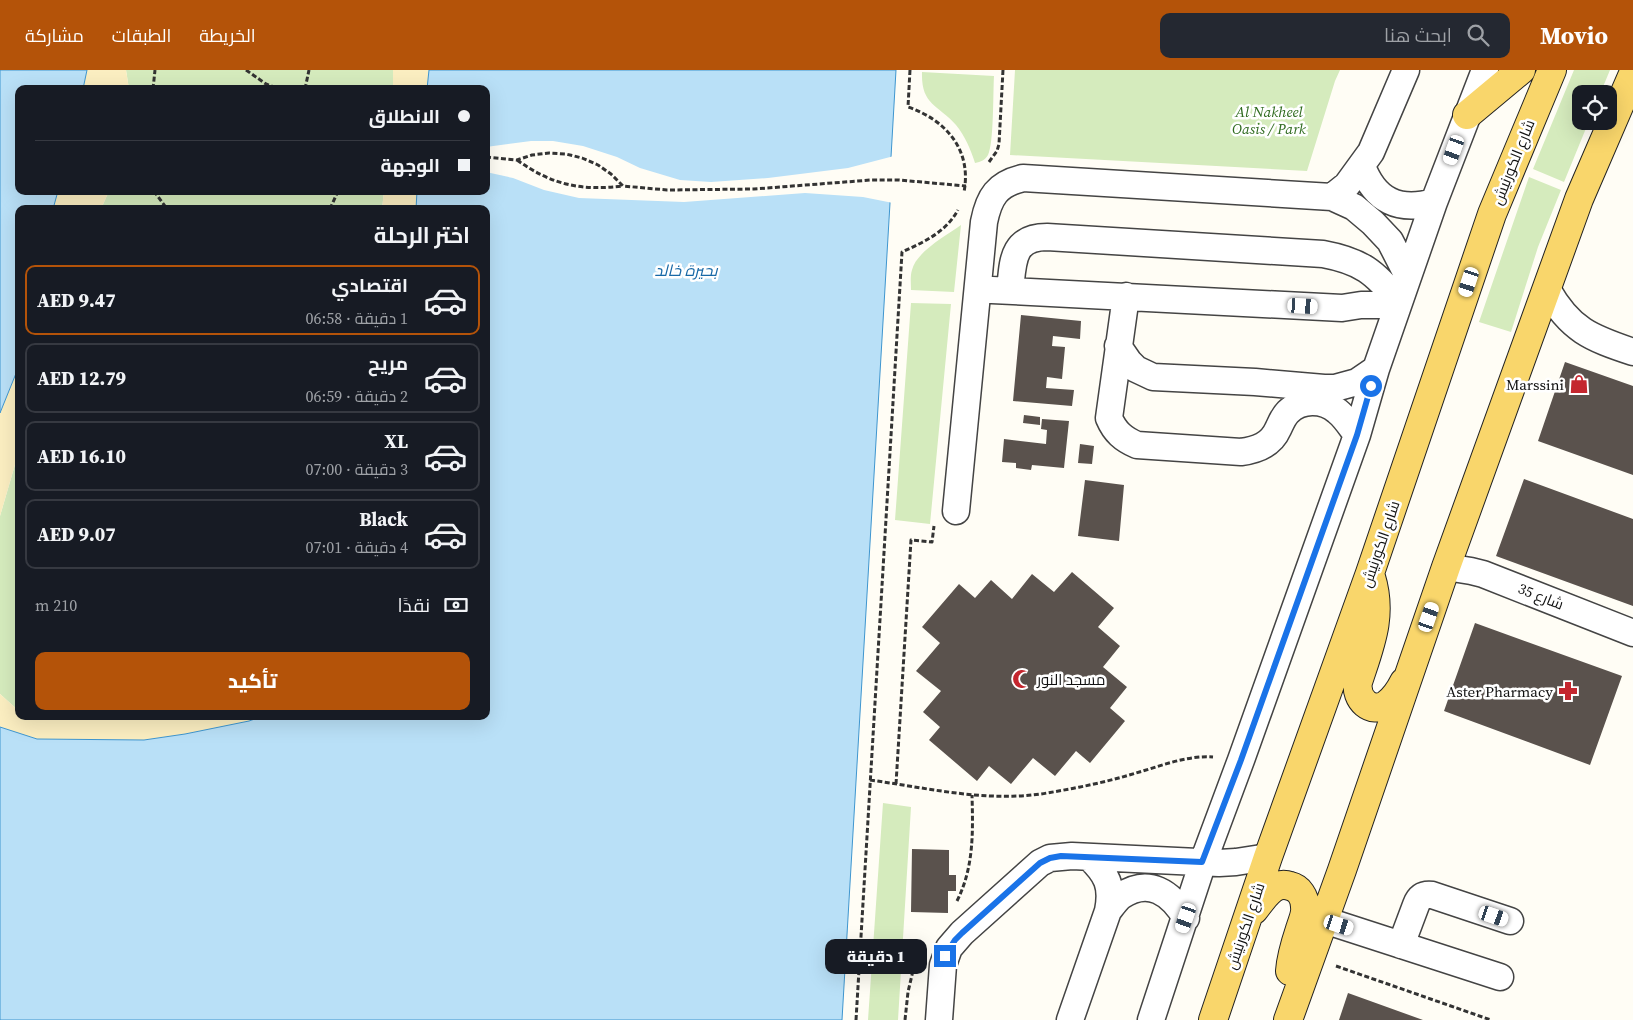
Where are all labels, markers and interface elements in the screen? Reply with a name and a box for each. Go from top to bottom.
search box [1160,13,1510,58]
text: Movio [1540,19,1608,52]
icon: search [1464,21,1492,49]
text: ابحث هنا [1384,22,1452,48]
text: مشاركة [25,23,84,48]
text: الطبقات [112,23,171,48]
text: الخريطة [199,23,256,48]
map controls [1572,85,1617,130]
button: locate [1572,85,1617,130]
park label: Al Nakheel Oasis / Park [1232,101,1307,139]
text: الانطلاق [369,103,440,129]
street label: شارع الكورنيش [1486,116,1541,208]
car [1441,133,1466,167]
text: الوجهة [380,152,440,178]
text: اختر الرحلة [374,220,470,250]
water label: بحيرة خالد [654,259,718,281]
car [1457,265,1480,299]
text: اقتصادي [332,272,408,298]
icon: car [423,278,468,323]
text: AED 9.47 [37,287,116,313]
car [1287,298,1318,314]
text: 1 دقيقة · 06:58 [306,307,408,329]
text: مريح [368,350,408,376]
icon: car [423,356,468,401]
text: AED 12.79 [37,365,126,391]
shop icon: Marssini [1568,373,1590,395]
place label: Marssini [1506,374,1564,395]
route start [1360,375,1382,397]
text: 2 دقيقة · 06:59 [306,385,408,407]
text: XL [385,428,408,454]
icon: car [423,434,468,479]
text: AED 16.10 [37,443,126,469]
text: 3 دقيقة · 07:00 [306,458,408,480]
street label: شارع الكورنيش [1355,498,1406,590]
text: Black [359,506,408,532]
icon: car [423,512,468,557]
text: AED 9.07 [37,521,116,547]
text: 4 دقيقة · 07:01 [306,536,408,558]
street label: شارع 35 [1515,577,1567,616]
icon: cash [442,591,470,619]
text: نقدًا [398,592,430,618]
text: 210 m [35,594,77,616]
car [1417,600,1440,634]
button: تأكيد [35,652,470,710]
mosque icon: مسجد النور [1011,668,1033,690]
place label: مسجد النور [1036,669,1105,690]
pharmacy icon: Aster Pharmacy [1557,680,1579,702]
place label: Aster Pharmacy [1446,681,1553,702]
street label: شارع الكورنيش [1220,880,1271,972]
car [1174,901,1197,935]
car [1477,904,1510,928]
car [1322,913,1355,937]
callout: 1 دقيقة [825,938,928,974]
text: 1 دقيقة [847,945,905,967]
route end [934,945,956,967]

